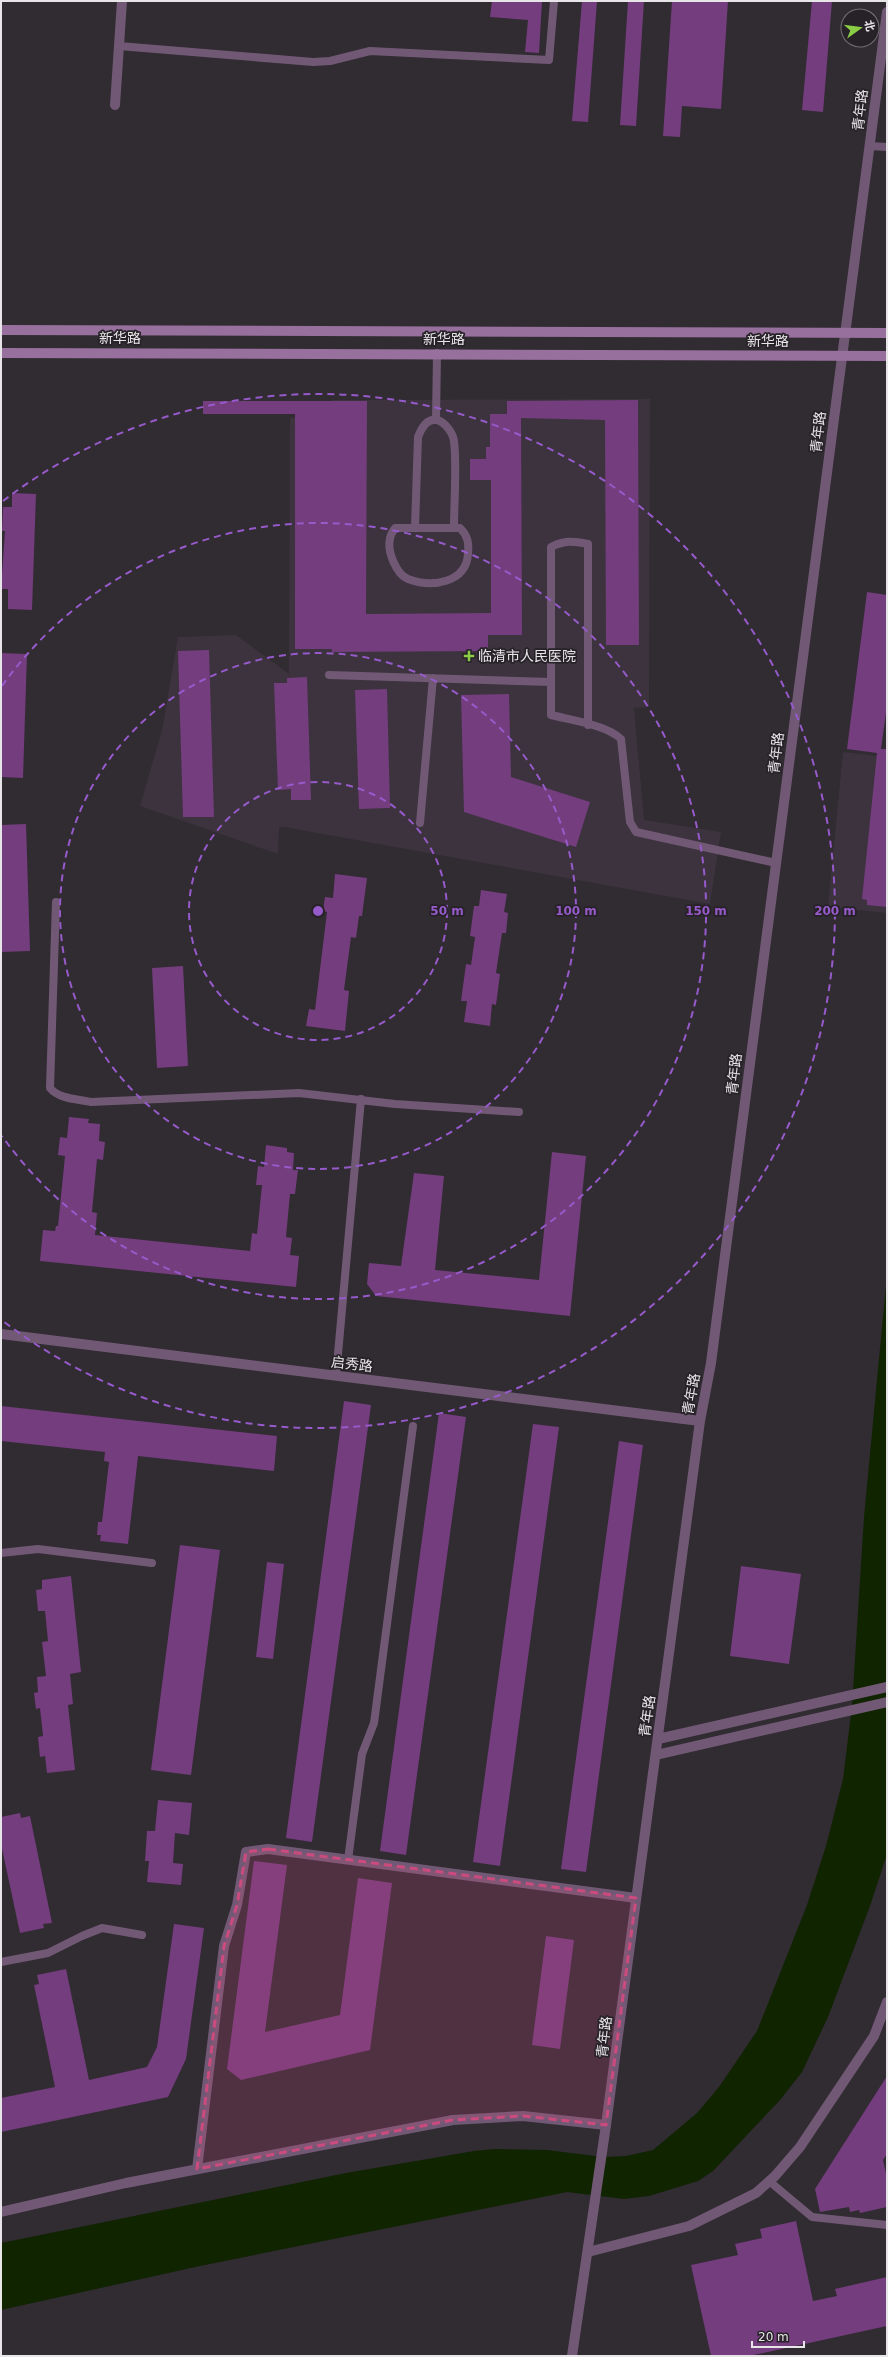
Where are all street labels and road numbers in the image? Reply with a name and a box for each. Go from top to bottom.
street label: 青年路 [850,88,870,132]
street label: 新华路 [99,330,141,346]
street label: 新华路 [423,331,465,347]
street label: 新华路 [747,333,789,349]
street label: 青年路 [808,410,828,454]
street label: 青年路 [766,731,786,775]
street label: 青年路 [724,1052,744,1096]
street label: 启秀路 [330,1354,374,1374]
street label: 青年路 [679,1372,703,1416]
street label: 青年路 [636,1694,658,1738]
street label: 青年路 [594,2015,614,2059]

